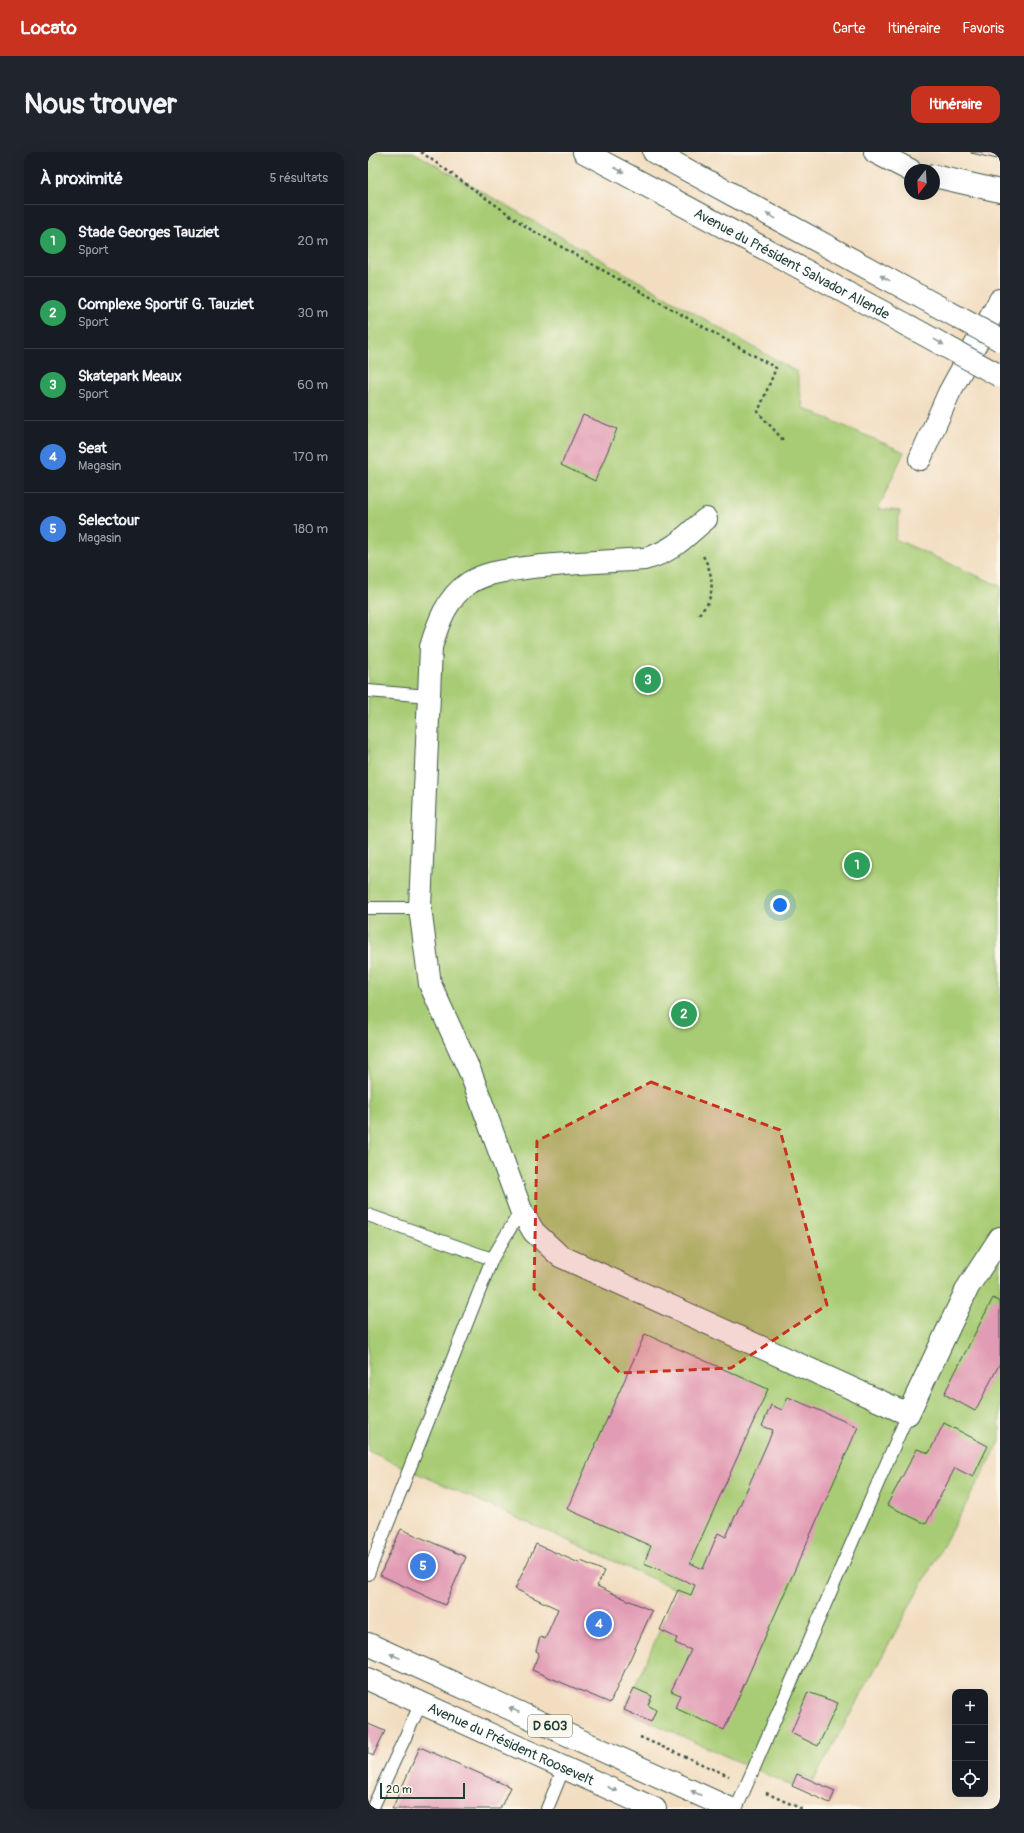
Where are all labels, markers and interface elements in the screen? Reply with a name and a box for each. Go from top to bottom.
text: Locato [20,16,77,40]
text: Carte [833,20,865,37]
text: Itinéraire [887,20,940,37]
text: Favoris [962,20,1004,37]
button: Itinéraire [911,86,1000,123]
text: Nous trouver [24,87,177,122]
north arrow [904,164,940,200]
one-way arrow [613,167,625,174]
text: À proximité [40,168,123,189]
text: 5 résultats [269,170,328,186]
street label: Avenue du Président Salvador Allende [691,204,893,323]
one-way arrow [765,212,777,219]
text: Stade Georges Tauziet [78,223,219,242]
text: 1 [50,233,56,249]
text: 20 m [297,233,328,249]
text: Sport [78,242,109,258]
one-way arrow [879,274,891,281]
text: Complexe Sportif G. Tauziet [78,295,254,314]
text: 2 [49,305,57,321]
text: 30 m [298,305,328,321]
text: Sport [78,314,109,330]
one-way arrow [933,339,945,346]
text: Skatepark Meaux [78,367,182,386]
text: 3 [49,377,57,393]
text: 60 m [297,377,328,393]
text: Sport [78,386,109,402]
text: Seat [78,439,107,458]
text: 4 [49,449,57,465]
text: 170 m [293,449,328,465]
text: Magasin [78,458,121,474]
text: Selectour [78,511,140,530]
text: 5 [49,521,57,537]
text: 180 m [293,521,328,537]
text: Magasin [78,530,121,546]
pin: 3 [635,665,661,695]
pin: 1 [844,850,870,880]
your location [770,895,790,915]
pin: 2 [671,999,697,1029]
pin: 5 [410,1551,436,1581]
pin: 4 [586,1609,612,1639]
one-way arrow [390,1653,401,1659]
map controls [952,1689,988,1797]
button: + [952,1689,988,1725]
street label: Avenue du Président Roosevelt [425,1699,597,1789]
one-way arrow [508,1707,519,1713]
road number: D 603 [528,1715,572,1737]
button: − [952,1725,988,1761]
button: locate [952,1761,988,1797]
scale bar [380,1781,465,1800]
text: 20 m [386,1783,412,1796]
one-way arrow [606,1786,618,1792]
one-way arrow [690,1790,701,1796]

